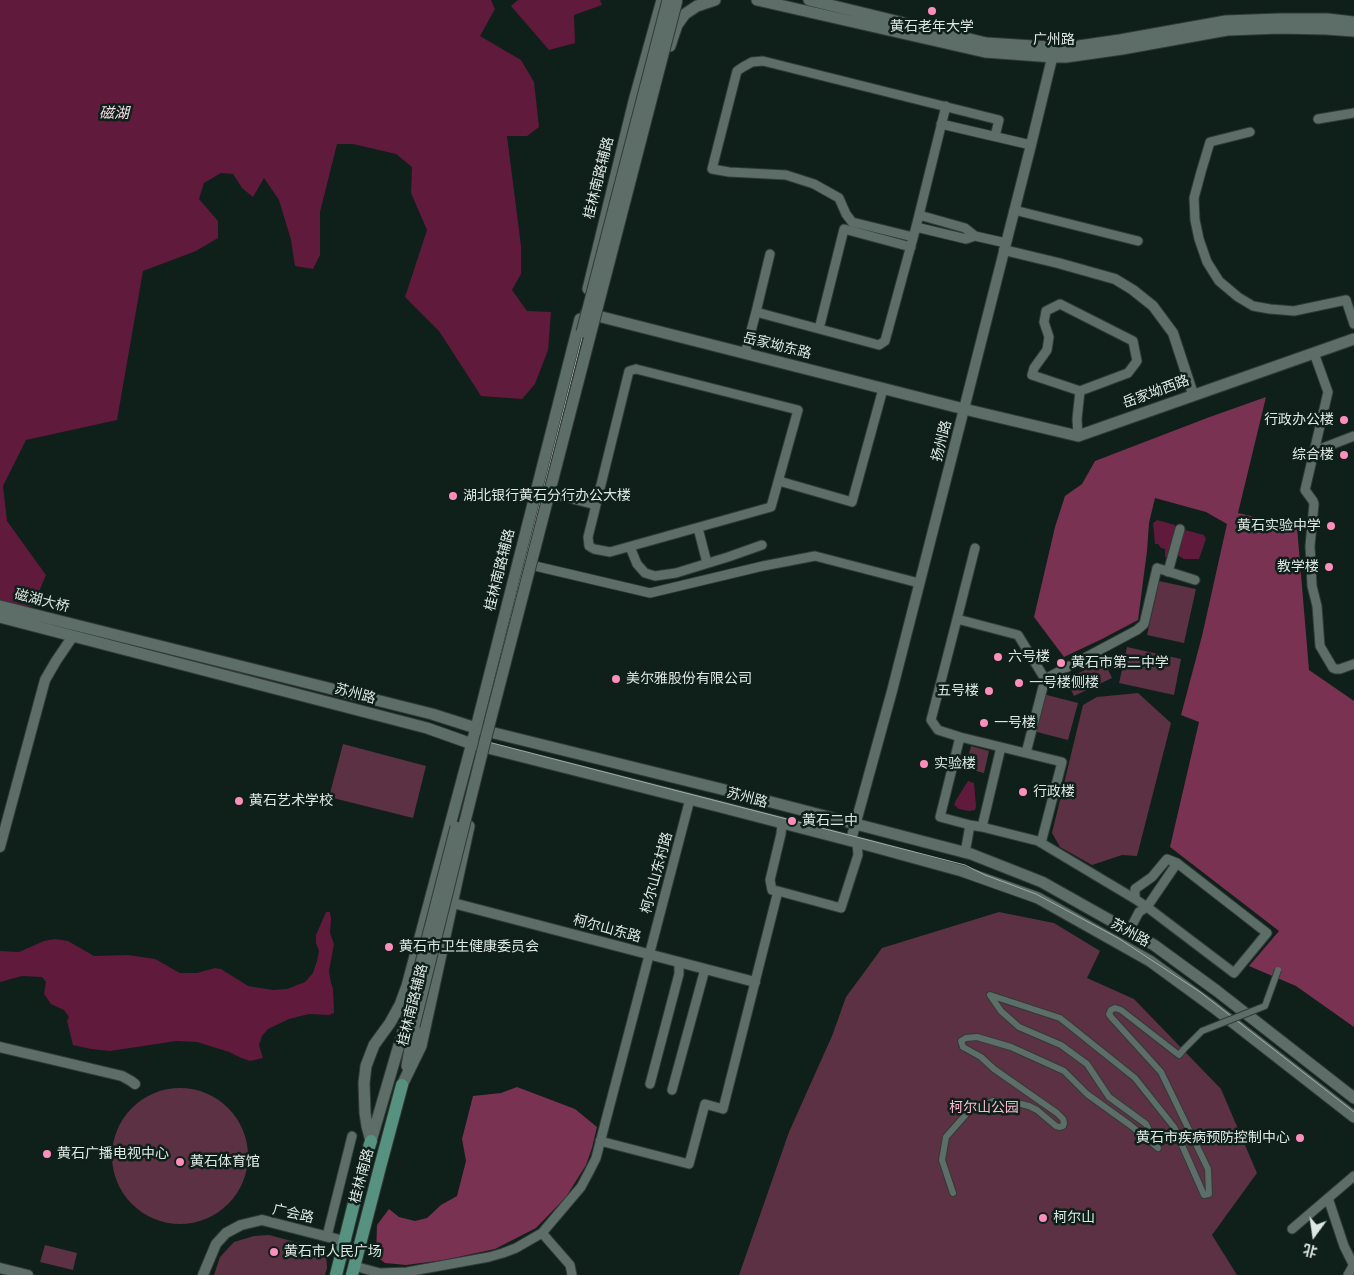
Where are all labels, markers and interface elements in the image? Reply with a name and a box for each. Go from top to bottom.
marker: 黄石老年大学 [926,5,938,17]
place label: 黄石老年大学 [890,19,974,35]
street label: 广州路 [1033,32,1075,48]
water label: 磁湖 [99,105,129,123]
street label: 桂林南路辅路 [581,135,617,221]
street label: 岳家坳东路 [741,329,813,363]
street label: 岳家坳西路 [1120,372,1192,412]
place label: 行政办公楼 [1264,412,1334,428]
marker: 行政办公楼 [1338,414,1350,426]
street label: 扬州路 [929,419,955,463]
place label: 综合楼 [1292,447,1334,463]
marker: 综合楼 [1338,449,1350,461]
place label: 湖北银行黄石分行办公大楼 [463,488,631,504]
marker: 湖北银行黄石分行办公大楼 [447,490,459,502]
place label: 黄石实验中学 [1237,518,1321,534]
marker: 黄石实验中学 [1325,520,1337,532]
street label: 桂林南路辅路 [482,527,518,613]
place label: 教学楼 [1277,559,1319,575]
marker: 教学楼 [1323,561,1335,573]
street label: 磁湖大桥 [13,586,71,616]
place label: 六号楼 [1008,649,1050,665]
marker: 六号楼 [992,651,1004,663]
place label: 黄石市第二中学 [1071,655,1169,671]
marker: 黄石市第二中学 [1055,657,1067,669]
place label: 美尔雅股份有限公司 [626,671,752,687]
marker: 美尔雅股份有限公司 [610,673,622,685]
place label: 一号楼侧楼 [1029,675,1099,691]
marker: 一号楼侧楼 [1013,677,1025,689]
street label: 苏州路 [333,680,377,708]
place label: 五号楼 [937,683,979,699]
marker: 五号楼 [983,685,995,697]
place label: 一号楼 [994,715,1036,731]
marker: 一号楼 [978,717,990,729]
place label: 实验楼 [934,756,976,772]
marker: 实验楼 [918,758,930,770]
street label: 苏州路 [725,784,769,812]
place label: 行政楼 [1033,784,1075,800]
marker: 行政楼 [1017,786,1029,798]
place label: 黄石艺术学校 [249,793,333,809]
marker: 黄石艺术学校 [233,795,245,807]
place label: 黄石二中 [802,813,858,829]
marker: 黄石二中 [786,815,798,827]
street label: 柯尔山东村路 [638,830,676,916]
street label: 柯尔山东路 [571,912,643,946]
street label: 苏州路 [1108,915,1152,951]
place label: 黄石市卫生健康委员会 [399,939,539,955]
marker: 黄石市卫生健康委员会 [383,941,395,953]
street label: 桂林南路辅路 [395,962,431,1048]
park label: 柯尔山公园 [949,1100,1019,1116]
place label: 黄石市疾病预防控制中心 [1136,1130,1290,1146]
marker: 黄石市疾病预防控制中心 [1294,1132,1306,1144]
place label: 黄石广播电视中心 [57,1146,169,1162]
street label: 桂林南路 [347,1147,377,1205]
marker: 黄石广播电视中心 [41,1148,53,1160]
place label: 黄石体育馆 [190,1154,260,1170]
marker: 黄石体育馆 [174,1156,186,1168]
street label: 广会路 [271,1201,315,1227]
place label: 柯尔山 [1053,1210,1095,1226]
north arrow [1289,1210,1339,1260]
marker: 柯尔山 [1037,1212,1049,1224]
text: 北 [1301,1240,1319,1260]
place label: 黄石市人民广场 [284,1244,382,1260]
marker: 黄石市人民广场 [268,1246,280,1258]

